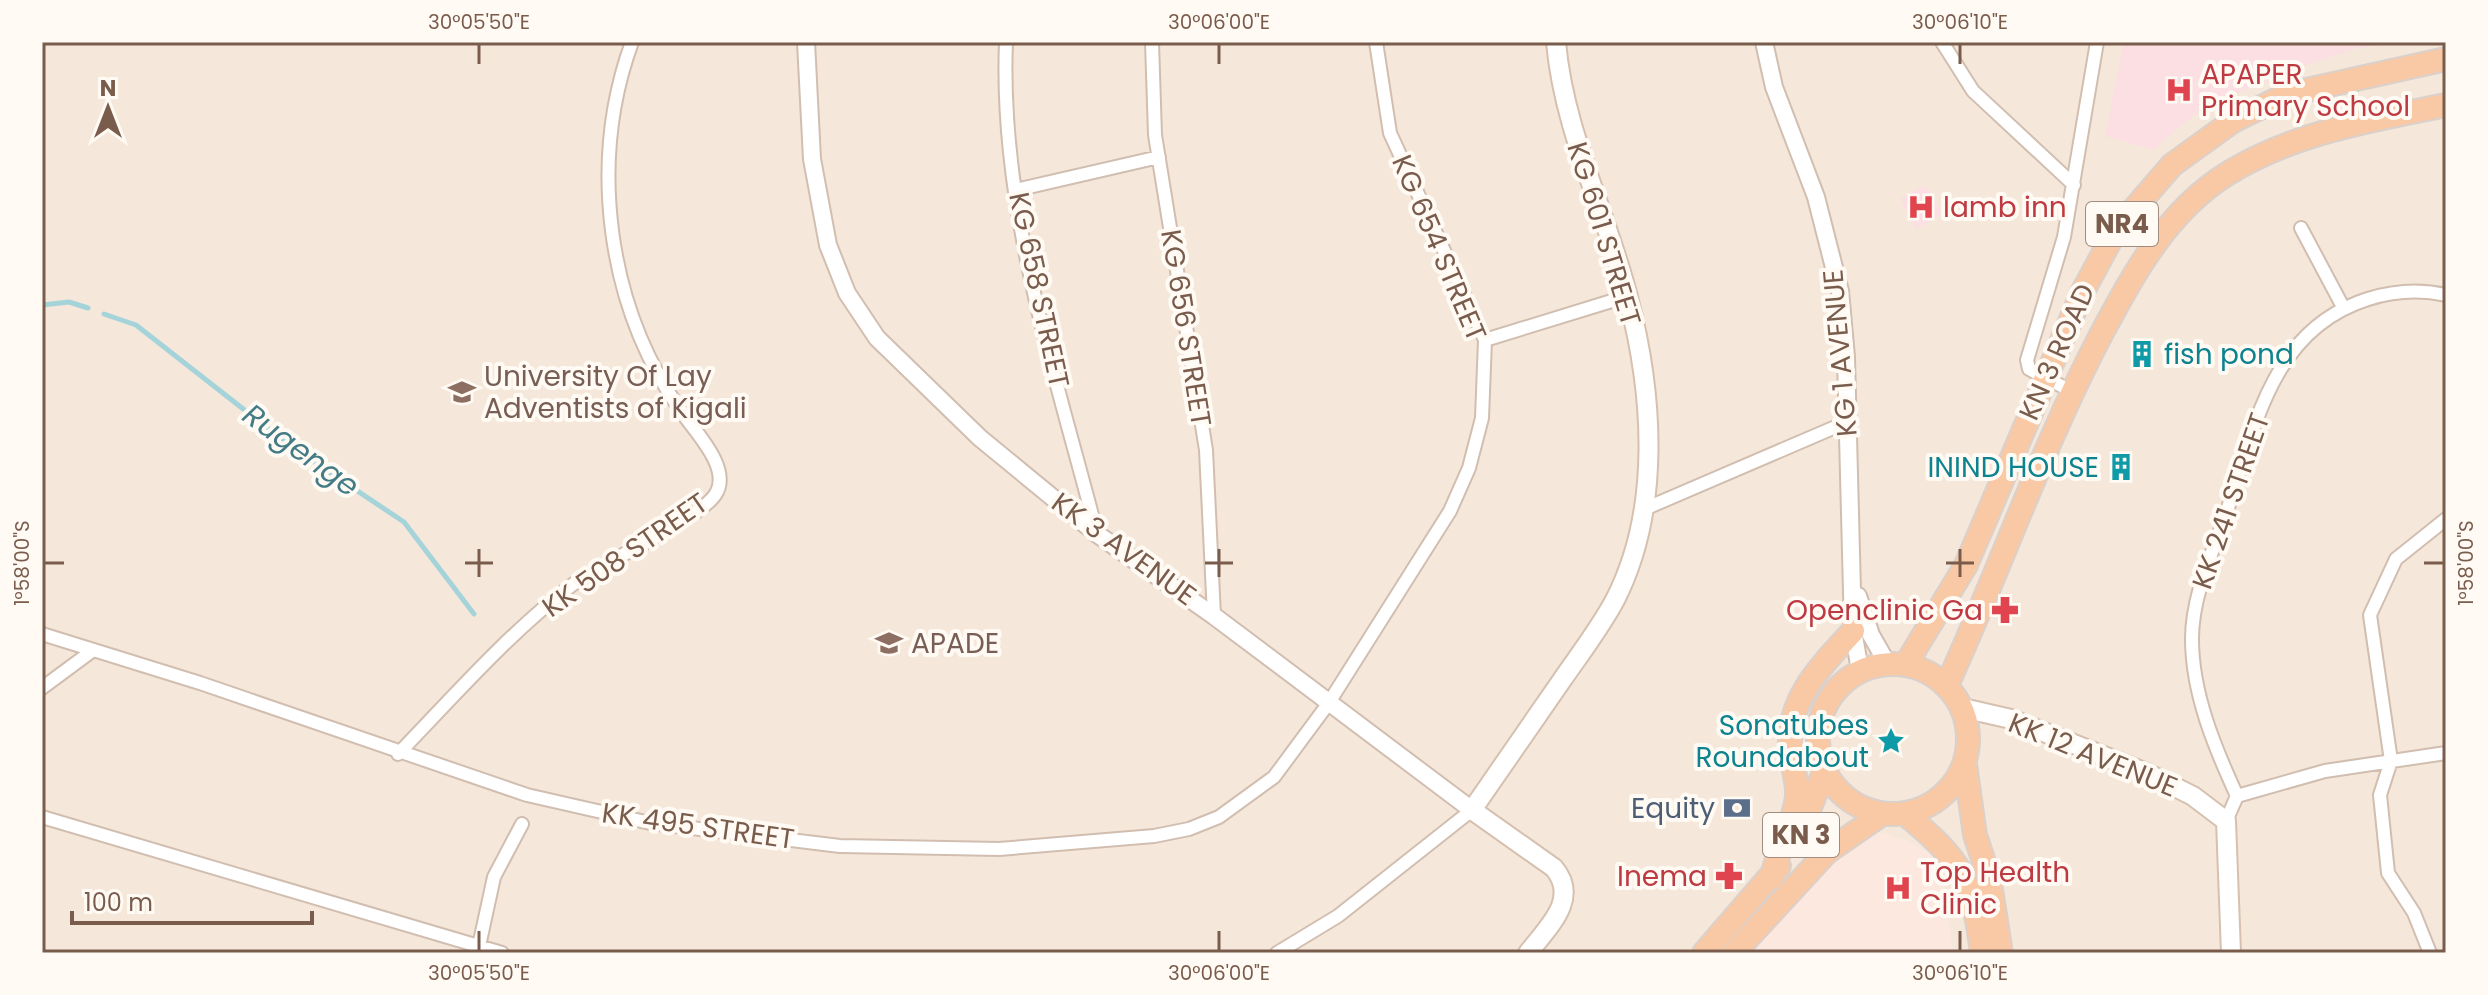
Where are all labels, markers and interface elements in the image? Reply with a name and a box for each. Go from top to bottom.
text: 30°05'50"E [428,8,530,36]
text: 30°06'00"E [1168,8,1270,36]
text: 30°06'10"E [1912,8,2008,36]
place label: APAPER Primary School [2201,55,2410,126]
north arrow [68,68,148,148]
text: N [100,73,116,104]
hospital icon: APAPER Primary School [2164,75,2194,105]
street label: KG 601 STREET [1558,137,1650,331]
street label: KG 654 STREET [1382,149,1496,347]
place label: lamb inn [1943,188,2067,227]
street label: KG 658 STREET [999,189,1079,391]
hospital icon: lamb inn [1906,192,1936,222]
road number: NR4 [2086,202,2158,246]
street label: KG 656 STREET [1151,227,1221,429]
street label: KG 1 AVENUE [1813,268,1867,438]
street label: KN 3 ROAD [2010,278,2104,426]
place label: fish pond [2164,335,2294,374]
building icon: fish pond [2127,339,2157,369]
place label: University Of Lay Adventists of Kigali [484,357,747,428]
school or university icon: University Of Lay Adventists of Kigali [447,377,477,407]
water label: Rugenge [234,393,368,507]
street label: KK 241 STREET [2183,408,2279,594]
place label: ININD HOUSE [1927,448,2099,487]
building icon: ININD HOUSE [2106,452,2136,482]
street label: KK 508 STREET [534,483,716,627]
street label: KK 3 AVENUE [1044,483,1204,615]
text: 1°58'00"S [8,520,36,606]
text: 1°58'00"S [2452,520,2480,606]
place label: Openclinic Ga [1786,591,1983,630]
pharmacy icon: Openclinic Ga [1990,595,2020,625]
place label: APADE [911,624,999,663]
school or university icon: APADE [874,628,904,658]
street label: KK 12 AVENUE [2003,703,2183,807]
place label: Sonatubes Roundabout [1695,706,1869,777]
place icon: Sonatubes Roundabout [1876,726,1906,756]
place label: Equity [1631,789,1715,828]
street label: KK 495 STREET [599,793,797,859]
bank icon: Equity [1722,793,1752,823]
road number: KN 3 [1763,813,1839,857]
place label: Top Health Clinic [1920,853,2070,924]
place label: Inema [1617,857,1707,896]
pharmacy icon: Inema [1714,861,1744,891]
hospital icon: Top Health Clinic [1883,873,1913,903]
scale bar [72,875,312,925]
text: 100 m [84,886,153,919]
text: 30°05'50"E [428,959,530,987]
text: 30°06'00"E [1168,959,1270,987]
text: 30°06'10"E [1912,959,2008,987]

